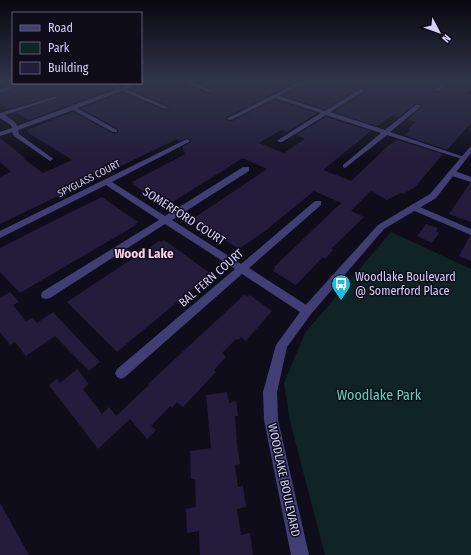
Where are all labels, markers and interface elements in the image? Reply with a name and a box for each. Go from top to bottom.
legend [12,12,142,84]
north arrow [419,12,459,52]
text: Road [48,21,73,35]
text: N [439,31,453,45]
text: Park [48,41,70,55]
text: Building [48,61,89,75]
street label: SPYGLASS COURT [56,158,123,200]
street label: SOMERFORD COURT [140,184,228,248]
district label: Wood Lake [114,246,174,261]
street label: BAL FERN COURT [176,246,246,310]
place label: Woodlake Boulevard @ Somerford Place [355,270,456,298]
bus stop icon: Woodlake Boulevard @ Somerford Place [330,273,352,301]
park label: Woodlake Park [337,387,422,404]
street label: WOODLAKE BOULEVARD [265,422,303,538]

